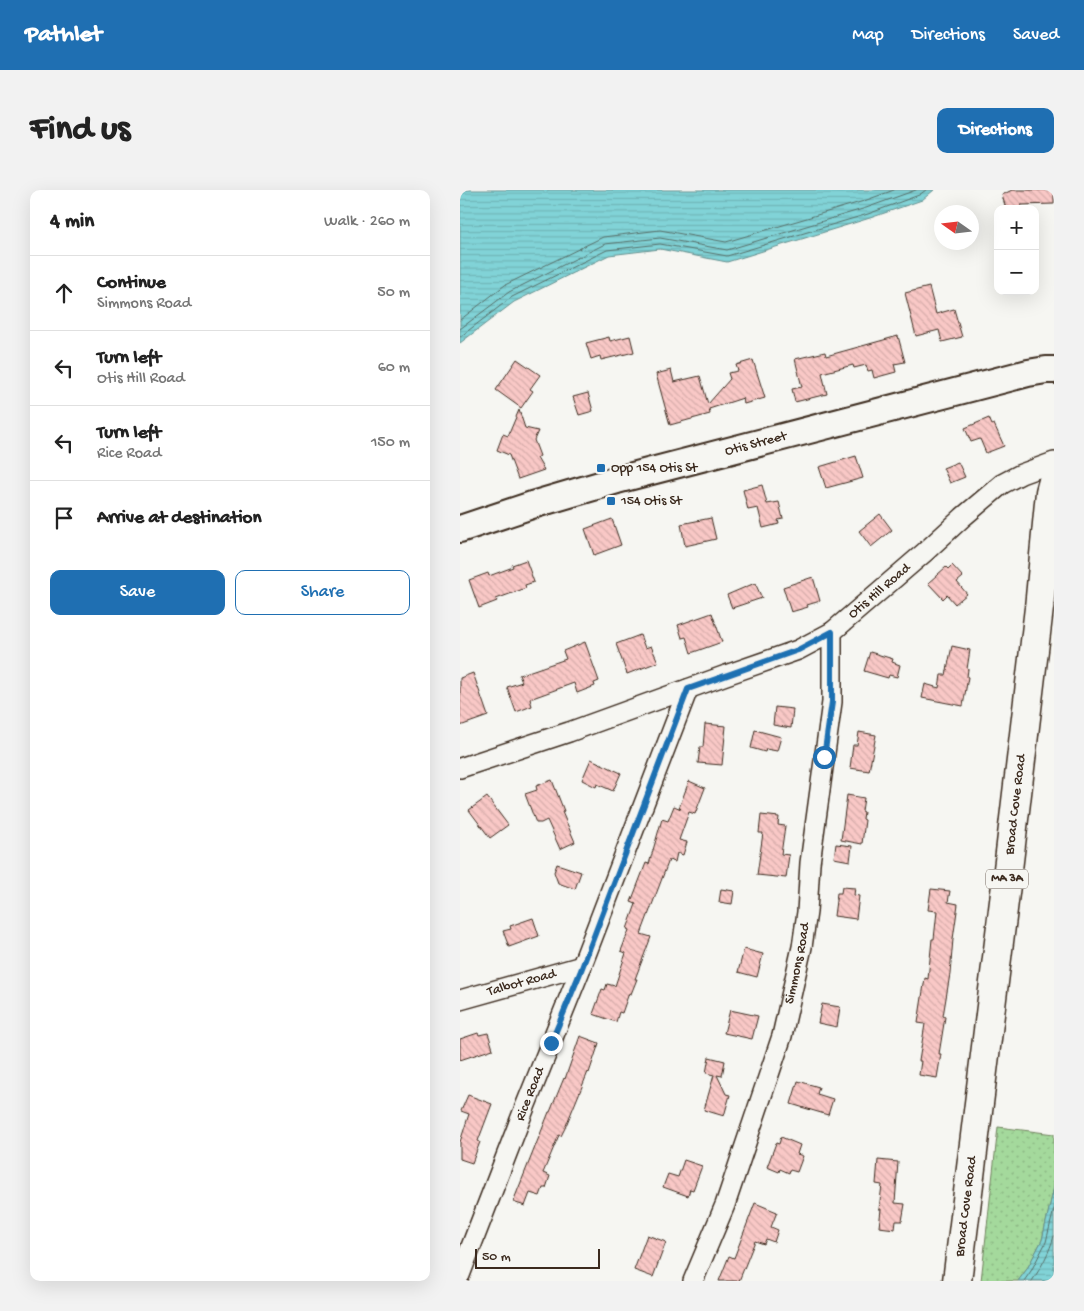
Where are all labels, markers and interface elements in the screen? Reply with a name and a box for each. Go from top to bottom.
text: Pathlet [25,21,102,50]
text: Map [852,25,884,46]
text: Directions [912,25,985,46]
text: Saved [1013,25,1059,46]
button: Directions [937,108,1054,153]
text: Find us [30,110,130,151]
north arrow [934,205,979,250]
map controls [994,205,1039,295]
button: + [994,205,1039,250]
text: 4 min [50,210,94,235]
text: Walk · 260 m [324,213,410,232]
button: − [994,250,1039,295]
text: Continue [97,272,166,295]
icon: ahead [50,279,78,307]
text: 50 m [377,284,410,303]
text: Simmons Road [97,295,191,314]
text: Turn left [97,347,161,370]
icon: left [50,354,78,382]
text: 60 m [378,359,410,378]
text: Otis Hill Road [97,370,185,389]
text: Turn left [97,422,161,445]
street label: Otis Street [723,427,790,460]
icon: left [50,429,78,457]
text: 150 m [371,434,410,453]
text: Rice Road [97,445,161,464]
place label: Opp 154 Otis St [611,460,699,477]
marker: Opp 154 Otis St [595,462,607,474]
place label: 154 Otis St [620,493,683,510]
marker: 154 Otis St [605,495,617,507]
icon: arrive [50,504,78,532]
text: Arrive at destination [97,507,261,530]
street label: Otis Hill Road [845,559,915,623]
button: Save [50,570,225,615]
button: Share [235,570,410,615]
route start [813,746,836,769]
street label: Broad Cove Road [1001,752,1030,857]
road number: MA 3A [986,870,1028,889]
street label: Simmons Road [781,920,814,1006]
street label: Talbot Road [484,965,560,1001]
route end [540,1032,563,1055]
street label: Rice Road [512,1063,549,1123]
street label: Broad Cove Road [951,1154,981,1259]
scale bar [475,1246,600,1269]
text: 50 m [482,1249,511,1266]

